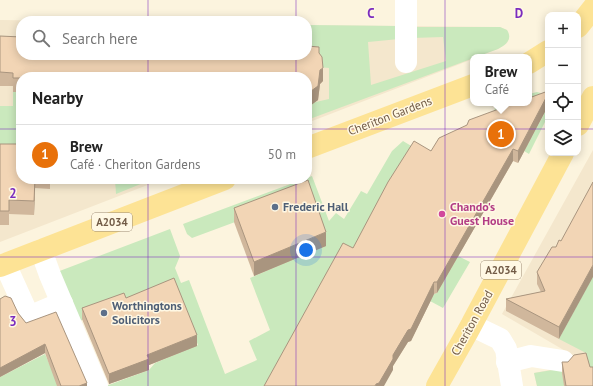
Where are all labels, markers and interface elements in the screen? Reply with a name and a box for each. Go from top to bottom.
text: C [367,5,375,22]
text: D [515,5,523,22]
map controls [545,12,581,156]
button: + [545,12,581,48]
search box [16,16,312,60]
icon: search [30,27,52,49]
text: Search here [62,29,138,48]
button: − [545,48,581,84]
popup [470,54,532,106]
text: Brew [485,62,517,81]
text: Café [485,81,509,98]
button: locate [545,84,581,120]
text: Nearby [32,87,83,109]
street label: Cheriton Gardens [346,93,434,138]
pin: 1 [488,119,514,149]
button: layers [545,120,581,156]
text: Brew [70,137,103,156]
text: 1 [41,146,49,163]
text: 50 m [268,146,296,163]
text: Café · Cheriton Gardens [70,156,201,173]
text: 2 [9,185,17,202]
place label: Frederic Hall [283,199,349,214]
place label: Chando's Guest House [450,199,514,228]
marker: Frederic Hall [270,202,280,212]
marker: Chando's Guest House [437,209,447,219]
road number: A2034 [92,213,132,231]
your location [296,240,316,260]
road number: A2034 [481,261,521,279]
street label: Cheriton Road [447,287,496,358]
place label: Worthingtons Solicitors [112,298,182,327]
marker: Worthingtons Solicitors [99,308,109,318]
text: 3 [9,313,17,330]

